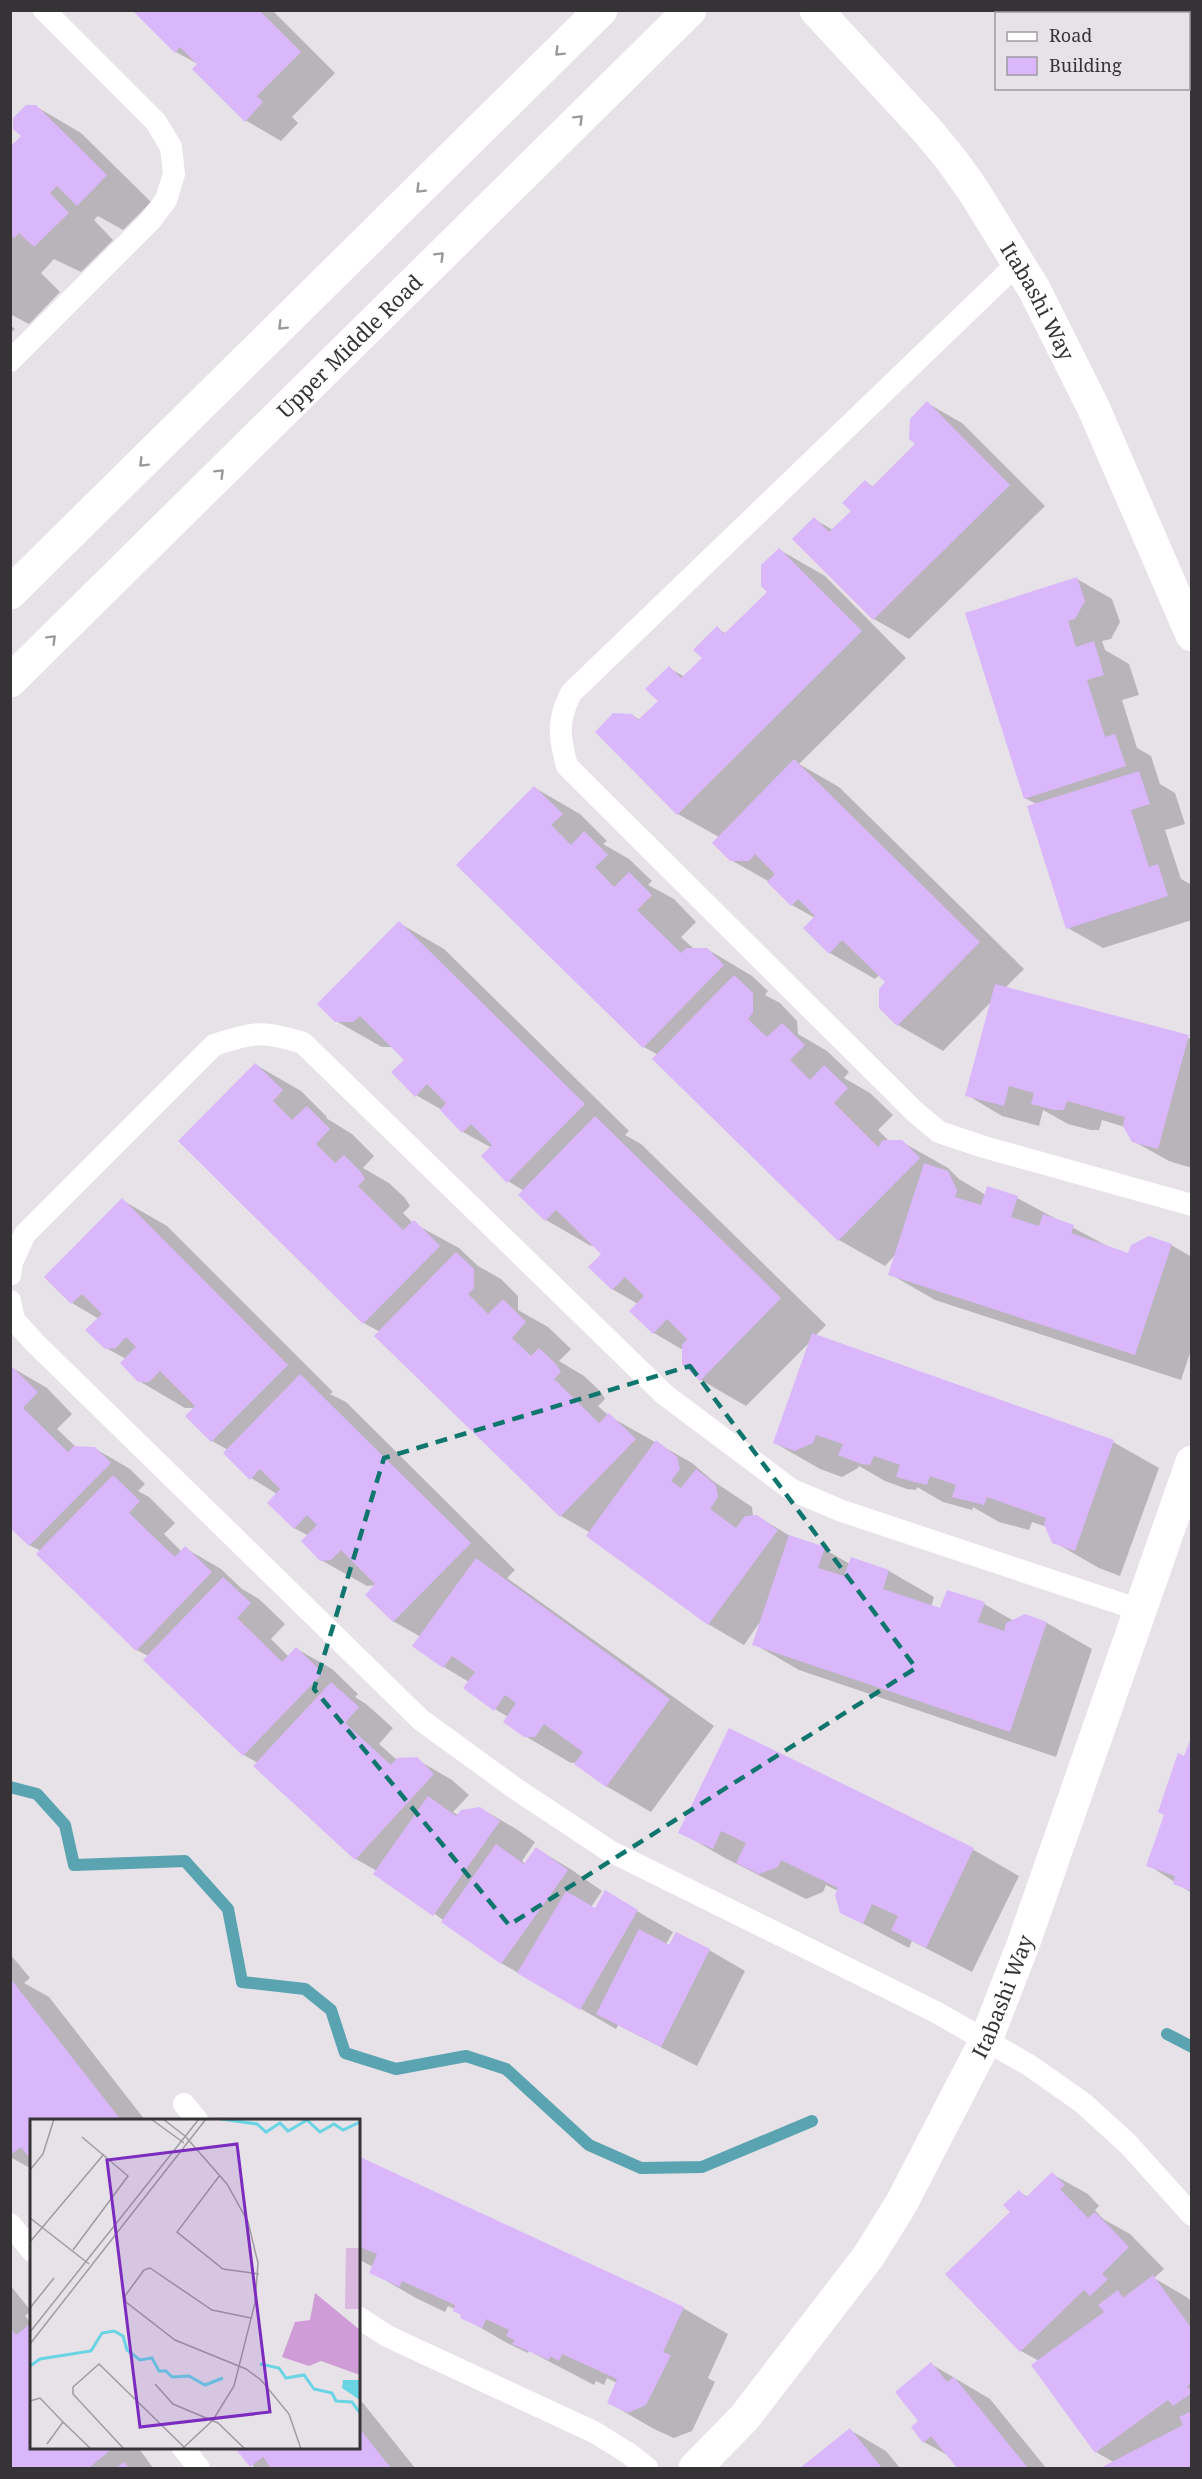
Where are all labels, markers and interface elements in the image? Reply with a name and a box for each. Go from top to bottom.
legend [995,12,1190,90]
text: Road [1049,23,1092,47]
one-way arrow [556,44,567,55]
text: Building [1049,53,1122,77]
one-way arrow [573,115,583,126]
one-way arrow [417,181,428,192]
street label: Itabashi Way [994,237,1081,365]
one-way arrow [433,252,444,263]
street label: Upper Middle Road [271,268,428,424]
one-way arrow [278,318,289,329]
one-way arrow [139,455,150,466]
one-way arrow [213,469,224,480]
one-way arrow [45,636,56,647]
street label: Itabashi Way [965,1931,1039,2063]
inset map [30,2119,360,2449]

